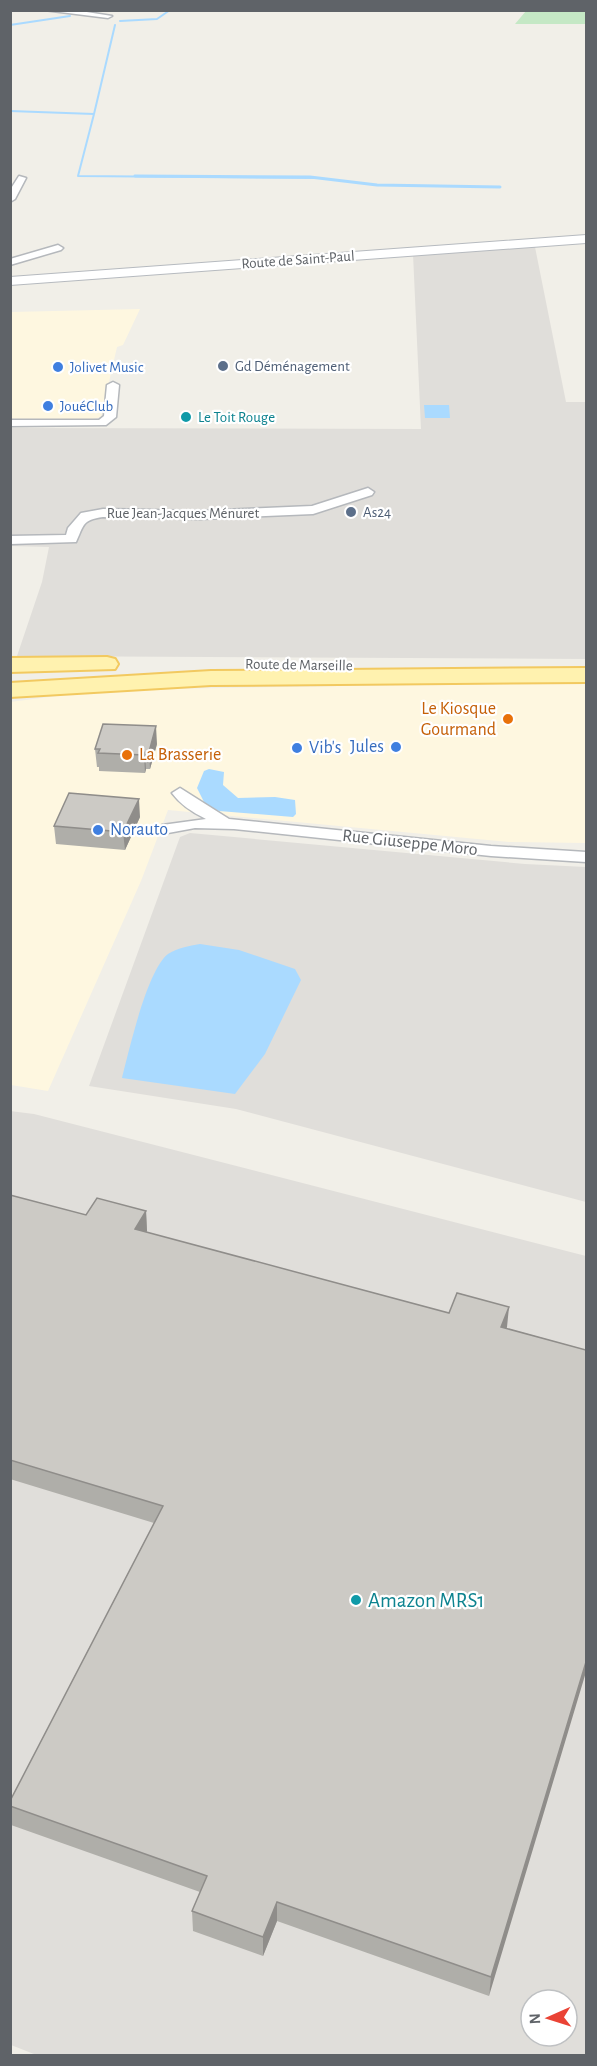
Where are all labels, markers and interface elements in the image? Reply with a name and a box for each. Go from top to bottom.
street label: Route de Saint-Paul [241,249,355,271]
marker: Gd Déménagement [216,359,230,373]
place label: Gd Déménagement [235,359,350,374]
marker: Jolivet Music [51,360,65,374]
place label: Jolivet Music [70,360,144,375]
marker: JouéClub [41,399,55,413]
place label: JouéClub [60,399,113,414]
marker: Le Toit Rouge [179,410,193,424]
place label: Le Toit Rouge [198,410,275,425]
marker: As24 [344,505,358,519]
place label: As24 [363,505,391,520]
street label: Rue Jean-Jacques Ménuret [107,506,259,521]
street label: Route de Marseille [245,657,353,673]
place label: Le Kiosque Gourmand [421,700,496,739]
marker: Le Kiosque Gourmand [501,712,515,726]
place label: Jules [350,738,384,756]
place label: Vib's [309,739,341,757]
marker: Jules [389,740,403,754]
marker: Vib's [290,741,304,755]
place label: La Brasserie [139,746,221,764]
marker: La Brasserie [120,748,134,762]
place label: Norauto [110,821,168,839]
marker: Norauto [91,823,105,837]
street label: Rue Giuseppe Moro [341,827,479,859]
place label: Amazon MRS1 [368,1590,485,1611]
marker: Amazon MRS1 [349,1593,363,1607]
north arrow [519,1988,579,2048]
text: N [527,2013,543,2025]

